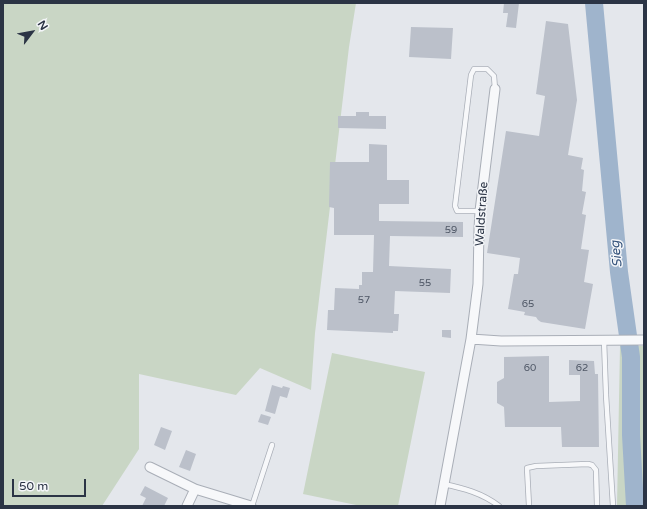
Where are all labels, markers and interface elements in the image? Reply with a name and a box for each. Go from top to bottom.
north arrow [12,12,52,52]
text: N [35,18,50,33]
street label: Waldstraße [473,181,491,247]
house number: 59 [445,224,457,236]
water label: Sieg [608,240,626,268]
house number: 55 [419,277,431,289]
house number: 57 [358,294,370,306]
house number: 65 [522,298,534,310]
house number: 60 [524,362,536,374]
house number: 62 [576,362,588,374]
scale bar [14,471,88,497]
text: 50 m [19,479,48,493]

